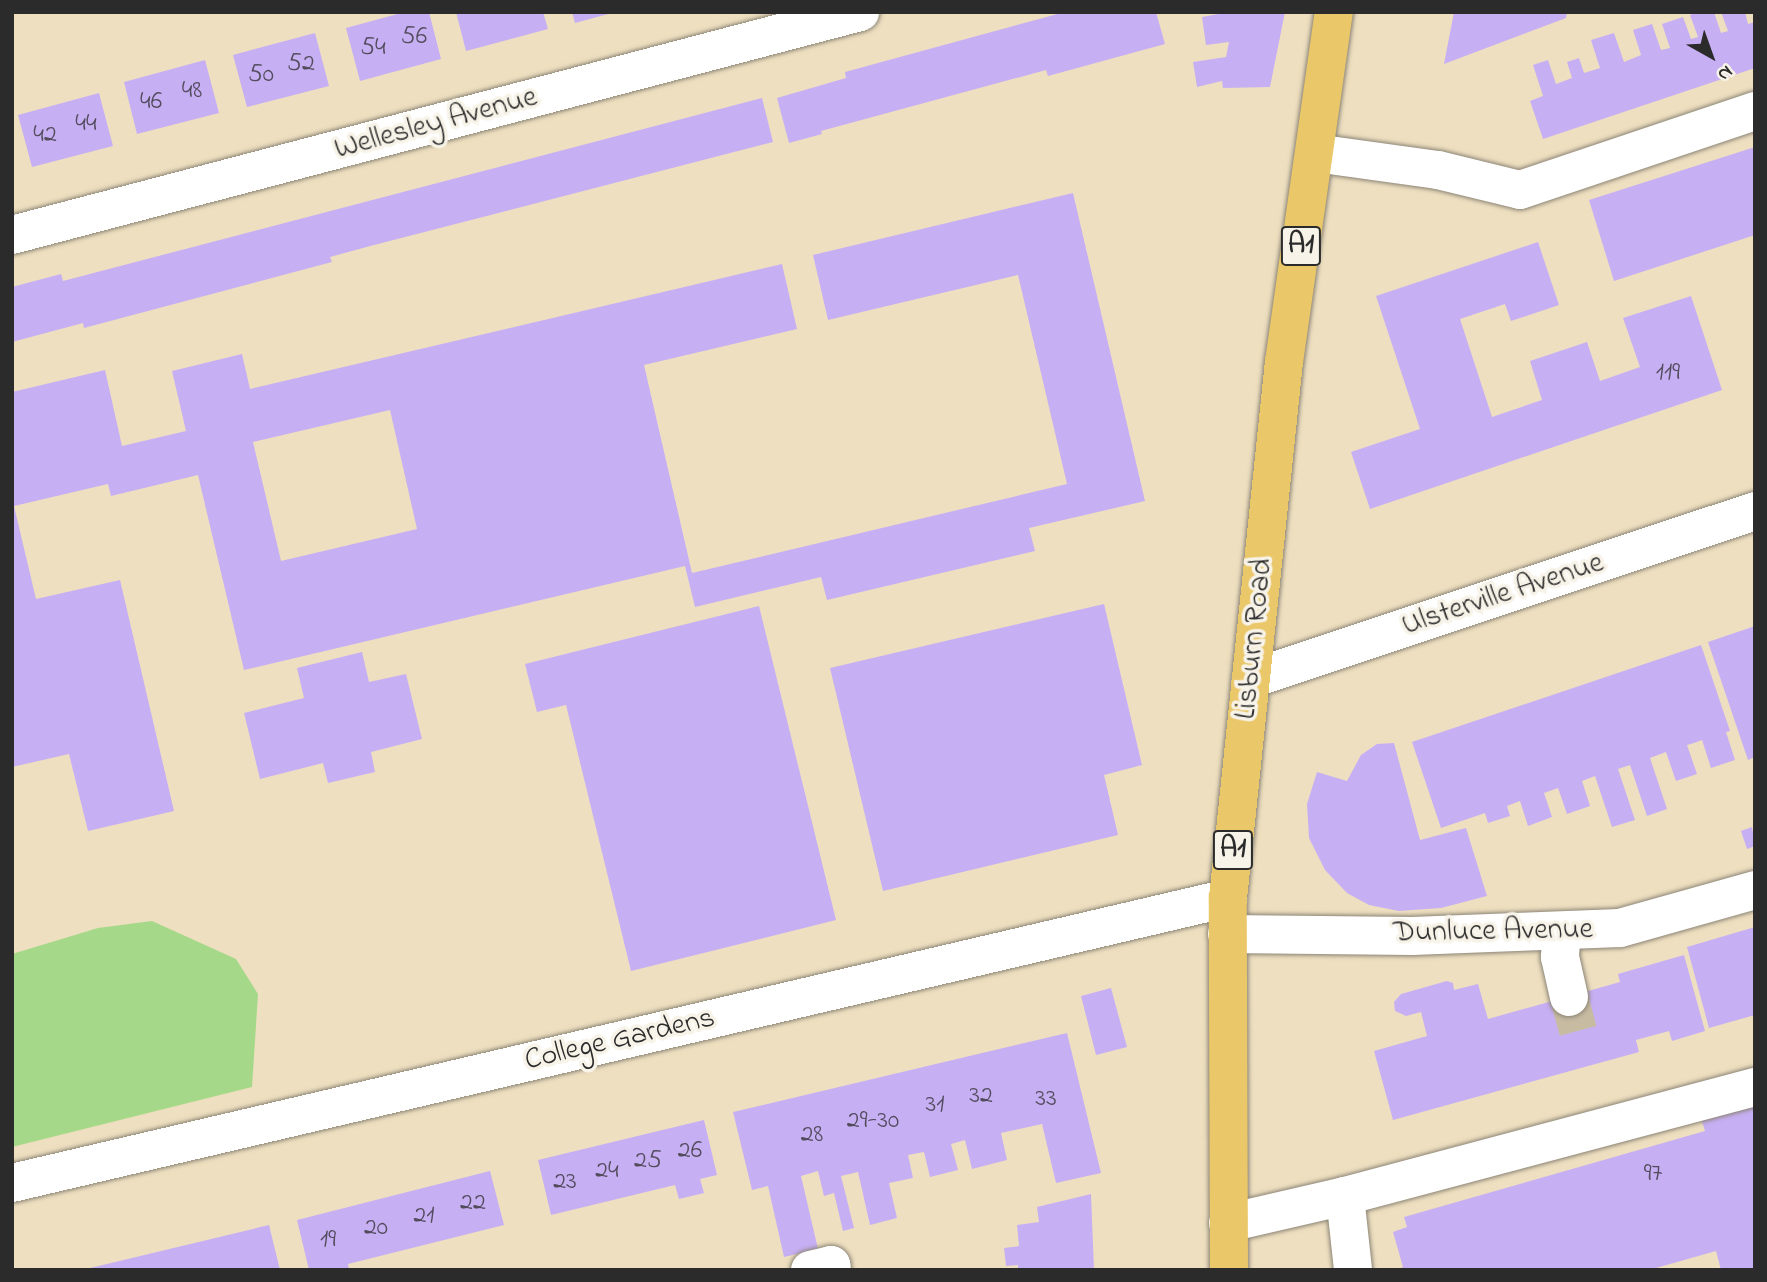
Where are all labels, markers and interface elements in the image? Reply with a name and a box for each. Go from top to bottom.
north arrow [1676,21,1746,91]
house number: 56 [401,22,427,54]
house number: 54 [360,33,386,65]
house number: 52 [287,49,315,81]
text: N [1711,58,1738,87]
house number: 50 [248,60,274,92]
house number: 48 [182,76,202,108]
street label: Wellesley Avenue [331,80,541,168]
house number: 46 [140,87,162,119]
house number: 44 [75,109,97,141]
house number: 42 [33,120,57,152]
road number: A1 [1280,222,1322,270]
house number: 119 [1656,358,1680,390]
street label: Ulsterville Avenue [1398,545,1608,645]
street label: Lisburn Road [1229,557,1281,721]
road number: A1 [1212,826,1254,874]
street label: Dunluce Avenue [1393,912,1593,952]
street label: College Gardens [522,1001,718,1079]
house number: 32 [969,1081,993,1113]
house number: 33 [1035,1084,1057,1116]
house number: 31 [925,1090,945,1122]
house number: 29-30 [847,1106,899,1138]
house number: 28 [801,1120,823,1152]
house number: 26 [678,1136,702,1168]
house number: 25 [634,1146,662,1178]
house number: 24 [595,1156,619,1188]
house number: 97 [1644,1159,1662,1191]
house number: 23 [553,1167,577,1199]
house number: 22 [460,1188,486,1220]
house number: 21 [413,1201,435,1233]
house number: 20 [364,1213,388,1245]
house number: 19 [320,1225,336,1257]

